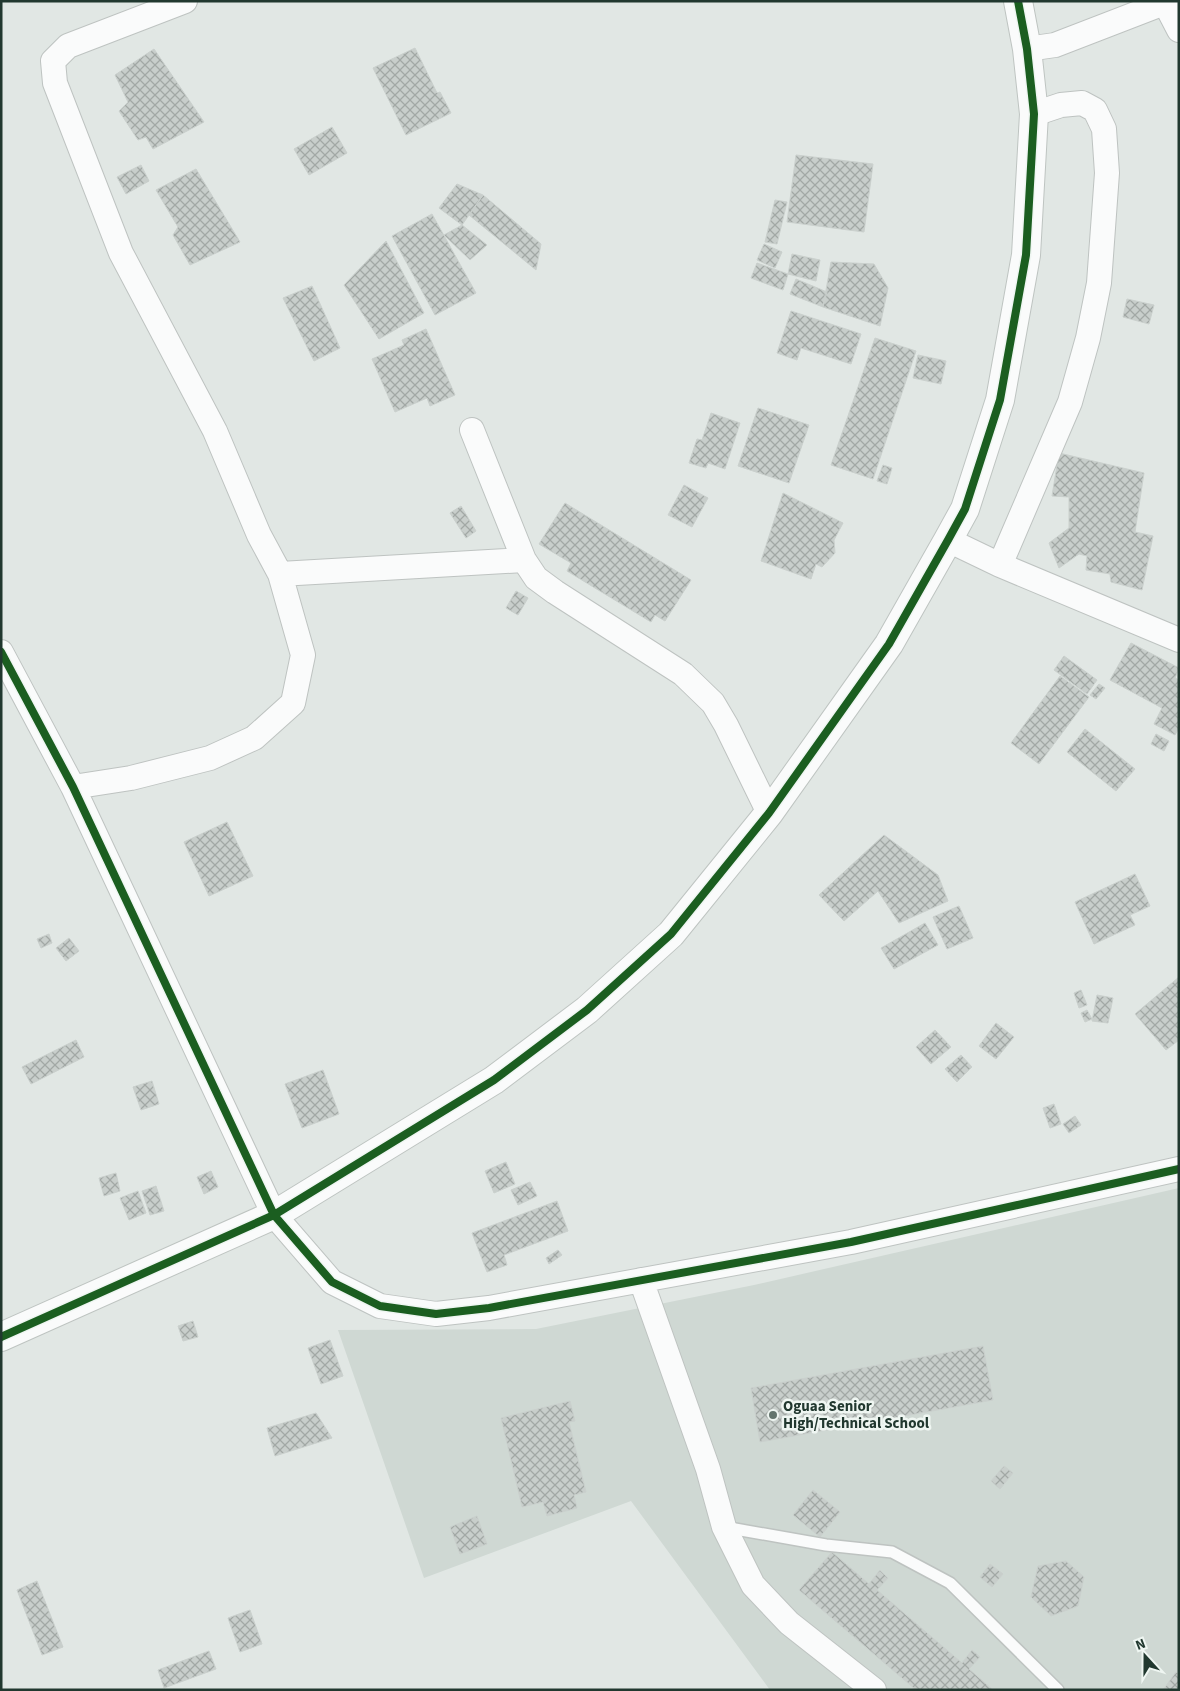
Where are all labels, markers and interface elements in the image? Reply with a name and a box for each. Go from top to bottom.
place label: Oguaa Senior High/Technical School [783,1396,930,1434]
marker: Oguaa Senior High/Technical School [767,1409,779,1421]
north arrow [1120,1631,1170,1681]
text: N [1133,1634,1149,1656]

